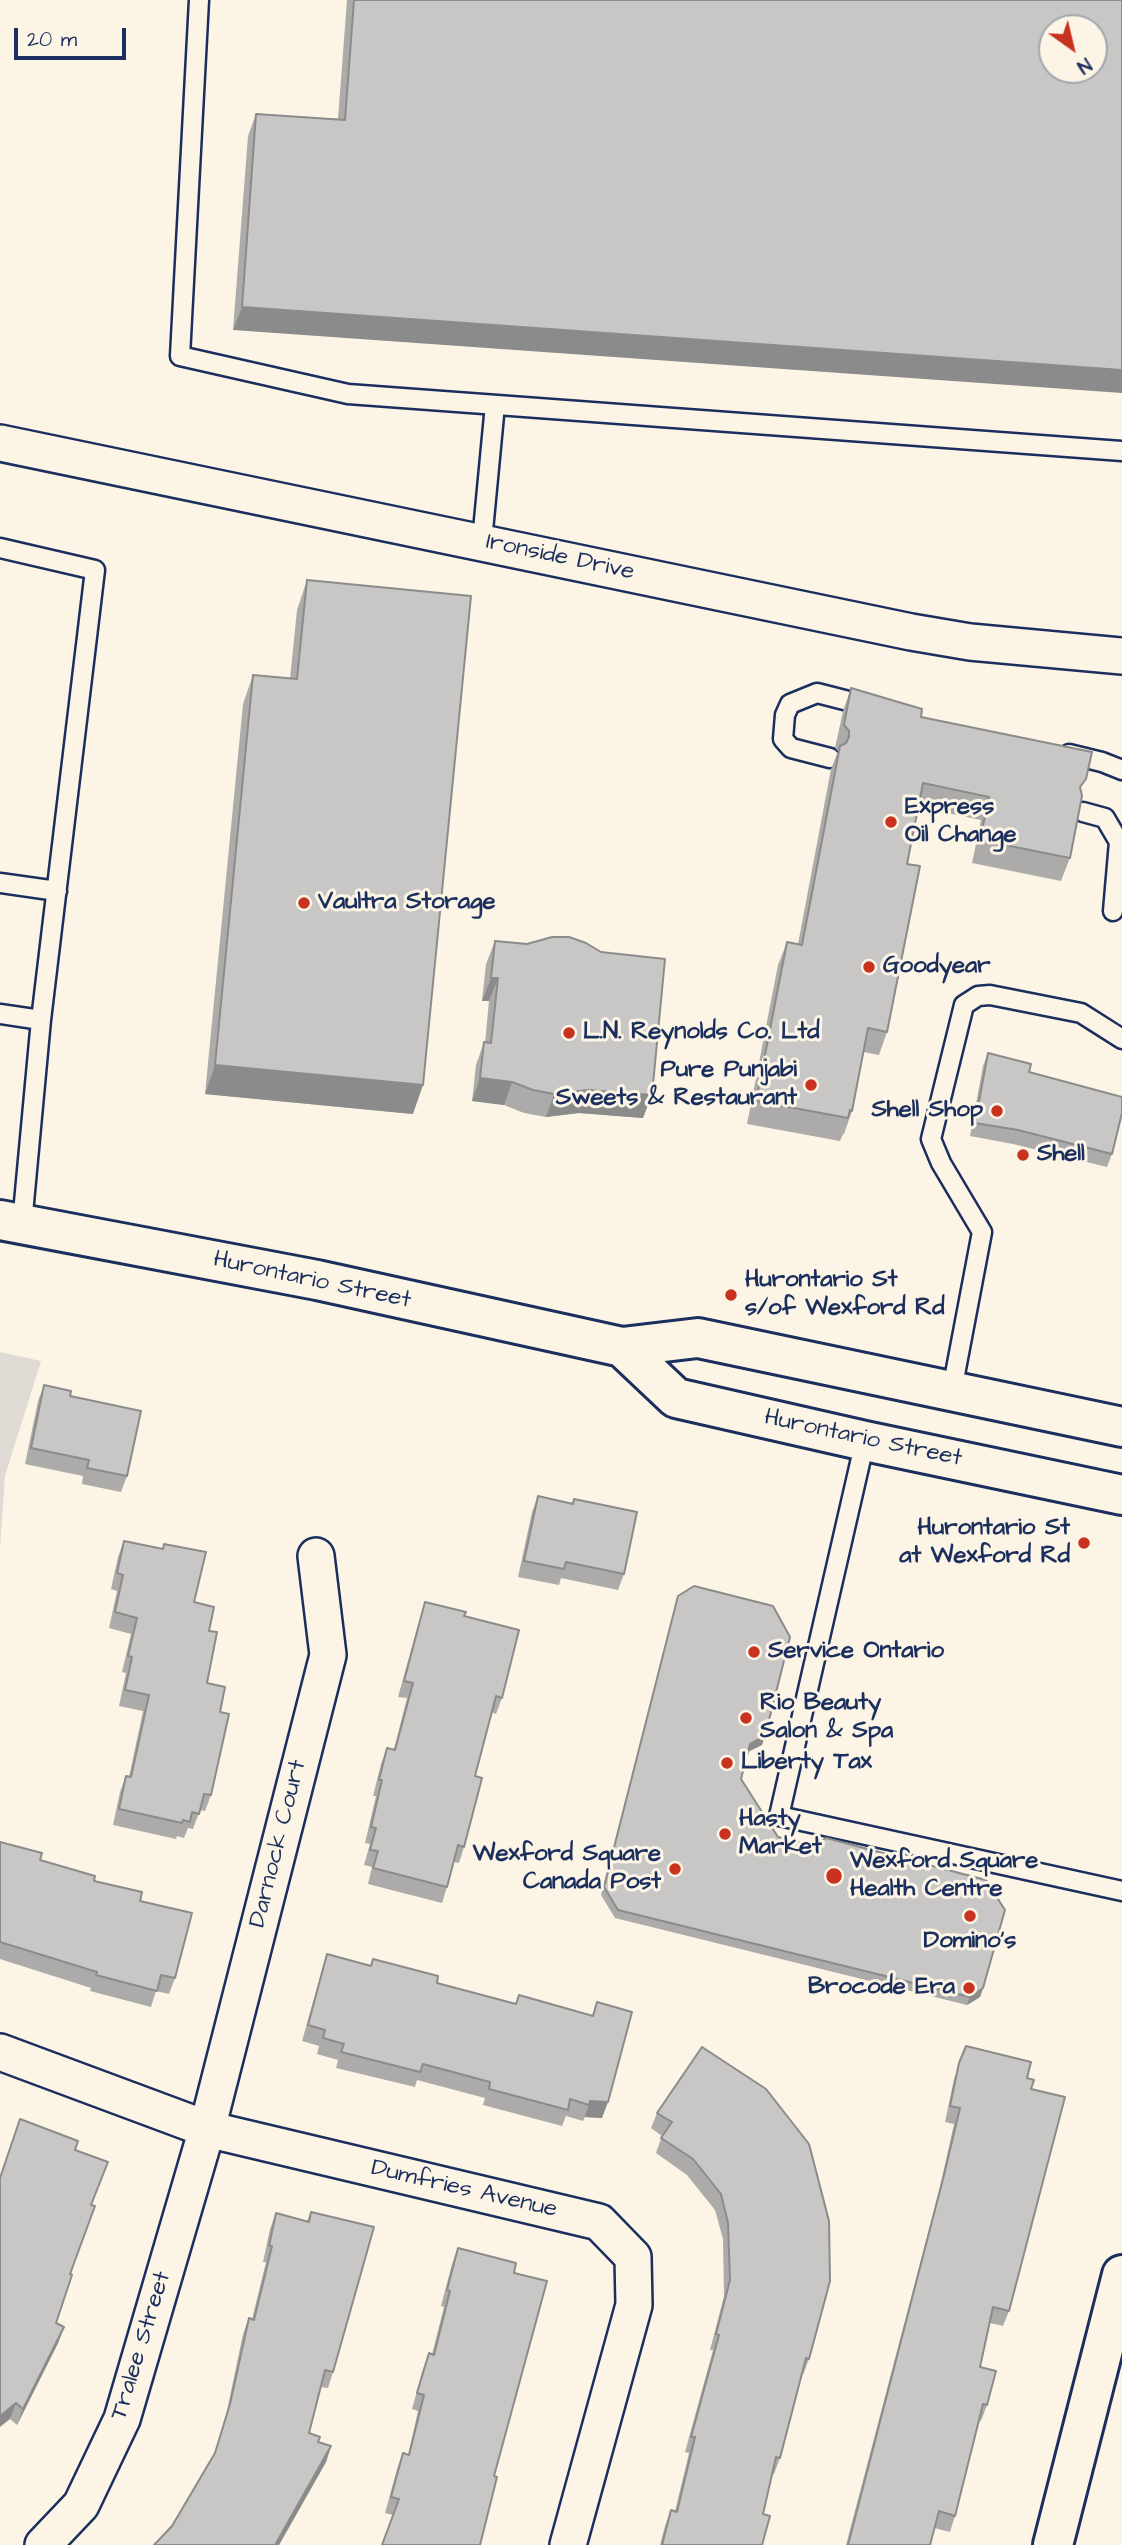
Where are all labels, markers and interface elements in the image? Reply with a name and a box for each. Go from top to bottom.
scale bar [18,14,130,58]
north arrow [1038,14,1108,84]
text: 20 m [27,25,77,54]
text: N [1071,51,1096,80]
street label: Ironside Drive [483,528,637,588]
place label: Express Oil Change [905,794,1017,850]
marker: Express Oil Change [883,814,899,830]
place label: Vaultra Storage [318,889,495,917]
marker: Vaultra Storage [296,895,312,911]
place label: Goodyear [883,953,991,981]
marker: Goodyear [861,959,877,975]
place label: L.N. Reynolds Co. Ltd [583,1019,820,1047]
marker: L.N. Reynolds Co. Ltd [561,1025,577,1041]
place label: Pure Punjabi Sweets & Restaurant [556,1057,797,1113]
marker: Pure Punjabi Sweets & Restaurant [803,1077,819,1093]
place label: Shell Shop [871,1097,983,1125]
marker: Shell Shop [989,1103,1005,1119]
place label: Shell [1037,1141,1085,1169]
marker: Shell [1015,1147,1031,1163]
street label: Hurontario Street [211,1246,413,1316]
place label: Hurontario St s/of Wexford Rd [745,1267,945,1323]
marker: Hurontario St s/of Wexford Rd [723,1287,739,1303]
street label: Hurontario Street [762,1404,964,1474]
place label: Hurontario St at Wexford Rd [899,1515,1070,1571]
marker: Hurontario St at Wexford Rd [1076,1535,1092,1551]
place label: Service Ontario [768,1638,944,1666]
marker: Service Ontario [746,1644,762,1660]
place label: Rio Beauty Salon & Spa [760,1690,893,1746]
marker: Rio Beauty Salon & Spa [738,1710,754,1726]
place label: Liberty Tax [741,1749,872,1777]
marker: Liberty Tax [719,1755,735,1771]
street label: Darnock Court [244,1757,314,1931]
place label: Hasty Market [739,1806,822,1862]
marker: Hasty Market [717,1826,733,1842]
place label: Wexford Square Canada Post [473,1841,661,1897]
place label: Wexford Square Health Centre [850,1848,1038,1904]
marker: Wexford Square Canada Post [667,1861,683,1877]
marker: Wexford Square Health Centre [824,1866,844,1886]
marker: Domino's [962,1908,978,1924]
place label: Domino's [924,1928,1016,1956]
place label: Brocode Era [808,1974,955,2002]
marker: Brocode Era [961,1980,977,1996]
street label: Dumfries Avenue [368,2155,560,2225]
street label: Tralee Street [106,2268,178,2424]

